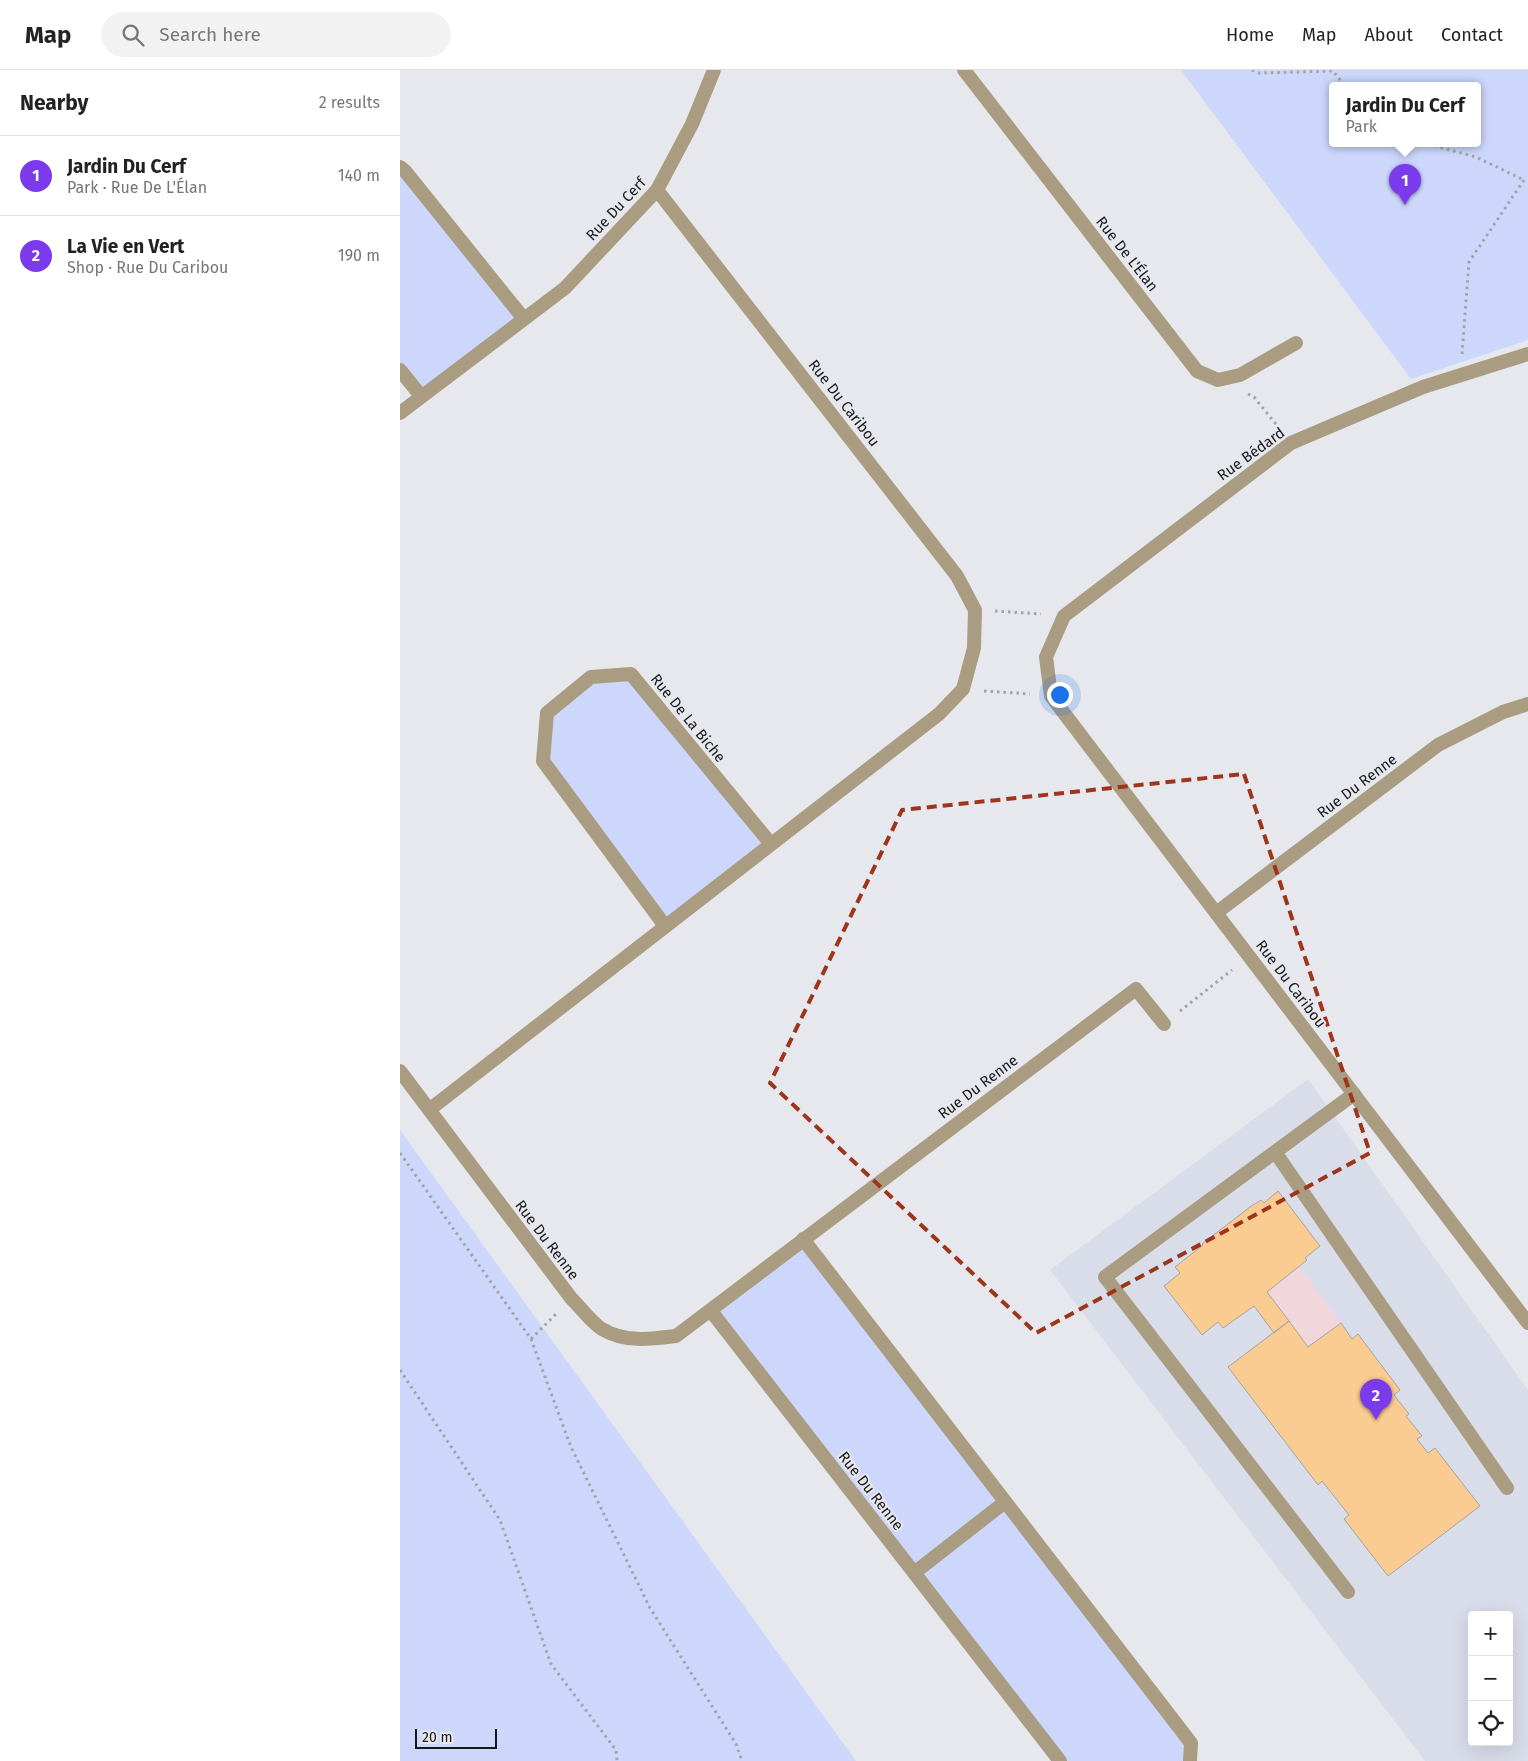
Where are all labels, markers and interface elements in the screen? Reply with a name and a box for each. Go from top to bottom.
search box [101,12,451,57]
text: Map [25,21,71,49]
icon: search [119,21,147,49]
text: Search here [159,23,261,46]
text: Home [1226,24,1274,46]
text: Map [1302,24,1336,46]
text: About [1364,24,1413,46]
text: Contact [1441,24,1503,46]
popup [1329,82,1481,147]
text: Nearby [20,90,88,116]
text: 2 results [319,93,380,112]
text: Jardin Du Cerf [1346,94,1464,117]
text: Park [1346,117,1377,136]
text: Jardin Du Cerf [67,155,186,178]
pin: 1 [1389,164,1421,205]
text: 1 [32,166,40,185]
text: 140 m [338,166,380,185]
street label: Rue Du Cerf [582,173,650,244]
text: Park · Rue De L'Élan [67,178,207,197]
street label: Rue De L'Élan [1092,213,1162,295]
text: La Vie en Vert [67,235,184,258]
text: 2 [32,246,40,265]
text: 190 m [338,246,380,265]
text: Shop · Rue Du Caribou [67,258,228,277]
street label: Rue Du Caribou [805,356,883,450]
street label: Rue Bédard [1214,424,1288,484]
street label: Rue De La Biche [647,670,729,766]
your location [1047,682,1073,708]
street label: Rue Du Renne [1314,750,1400,822]
street label: Rue Du Caribou [1252,937,1330,1031]
street label: Rue Du Renne [935,1051,1021,1123]
street label: Rue Du Renne [511,1197,583,1283]
pin: 2 [1360,1379,1392,1420]
street label: Rue Du Renne [835,1448,907,1534]
map controls [1468,1611,1513,1746]
button: + [1468,1611,1513,1656]
button: − [1468,1656,1513,1701]
button: locate [1468,1701,1513,1746]
scale bar [415,1726,498,1749]
text: 20 m [422,1729,452,1746]

